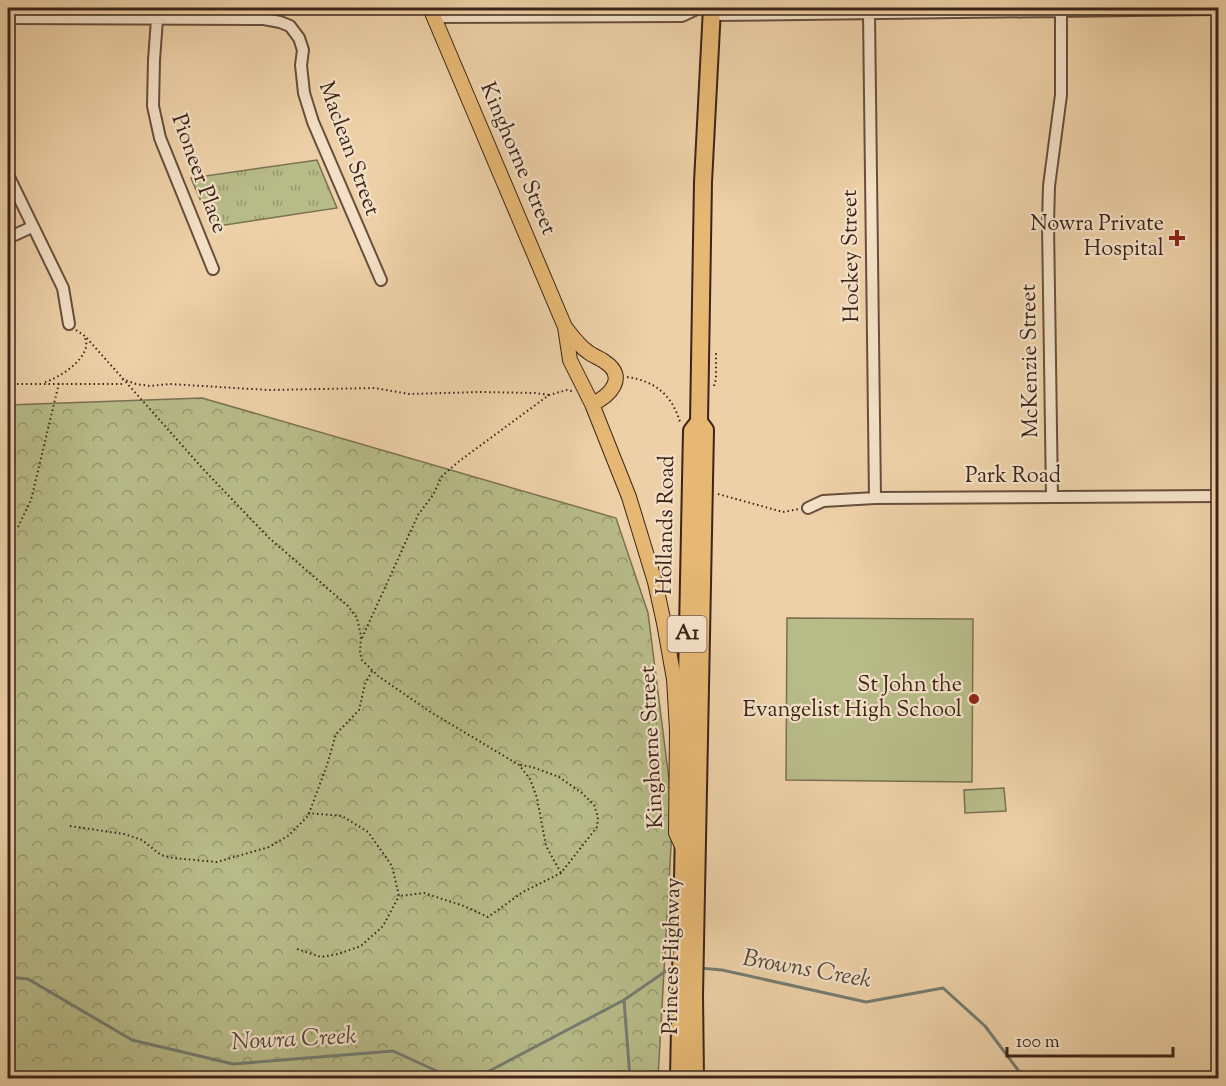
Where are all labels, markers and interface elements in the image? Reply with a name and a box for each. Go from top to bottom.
street label: Maclean Street [309,77,387,221]
street label: Kinghorne Street [470,78,564,241]
street label: Pioneer Place [162,110,234,238]
street label: Hockey Street [835,189,869,323]
place label: Nowra Private Hospital [1030,209,1164,266]
marker: Nowra Private Hospital [1168,229,1186,247]
street label: McKenzie Street [1014,283,1048,438]
street label: Hollands Road [650,455,684,595]
street label: Park Road [965,461,1061,493]
road number: A1 [668,616,706,652]
street label: Kinghorne Street [633,664,673,829]
place label: St John the Evangelist High School [743,670,962,727]
marker: St John the Evangelist High School [967,692,981,706]
street label: Princes Highway [656,877,690,1035]
water label: Browns Creek [740,942,874,998]
water label: Nowra Creek [231,1020,358,1060]
scale bar [1007,1020,1174,1058]
text: 100 m [1016,1030,1060,1056]

